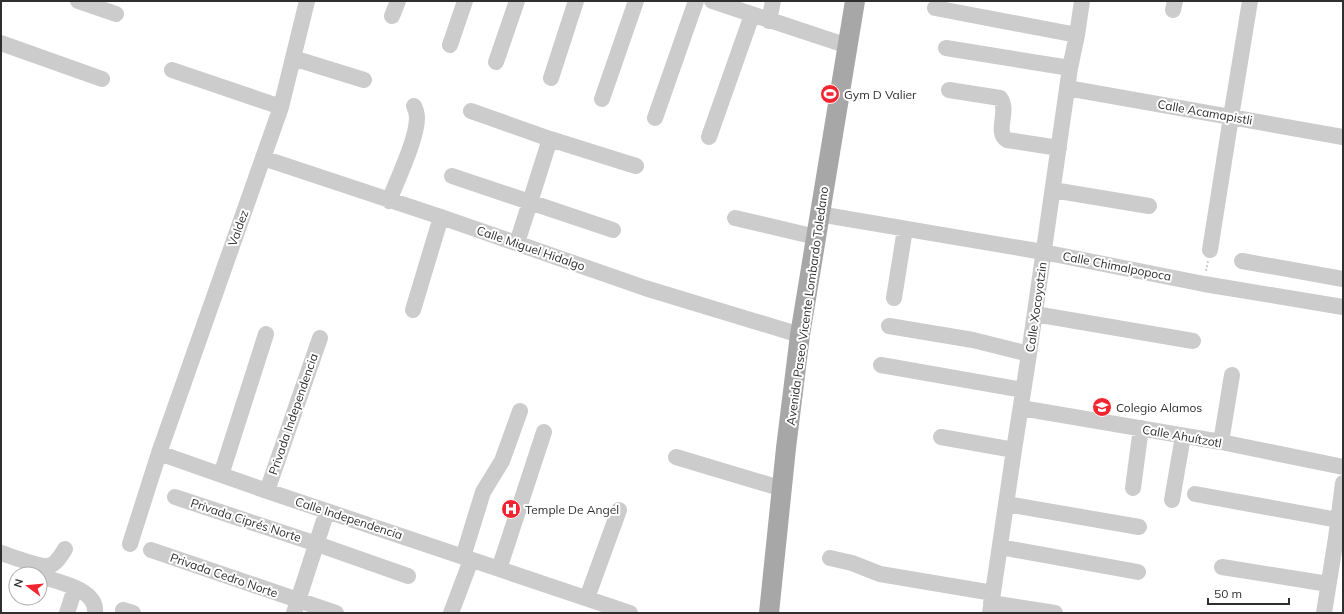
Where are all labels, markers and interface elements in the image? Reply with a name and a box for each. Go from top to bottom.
sports icon: Gym D Valier [819,83,841,105]
place label: Gym D Valier [844,87,917,102]
street label: Calle Acamapistli [1156,96,1254,128]
street label: Avenida Paseo Vicente Lombardo Toledano [783,186,831,426]
street label: Valdez [225,208,251,248]
street label: Calle Miguel Hidalgo [475,222,587,274]
street label: Calle Chimalpopoca [1061,248,1173,284]
street label: Calle Xocoyotzin [1022,261,1050,353]
street label: Privada Independencia [265,351,321,477]
school or university icon: Colegio Alamos [1091,396,1113,418]
place label: Colegio Alamos [1116,400,1202,415]
street label: Calle Ahuítzotl [1141,422,1223,450]
street label: Calle Independencia [293,494,405,542]
street label: Privada Ciprés Norte [189,495,303,545]
hospital icon: Temple De Angel [500,498,522,520]
place label: Temple De Angel [525,502,619,517]
street label: Privada Cedro Norte [168,550,280,600]
north arrow [8,566,48,606]
text: N [11,577,26,589]
scale bar [1208,580,1289,606]
text: 50 m [1214,586,1242,601]

